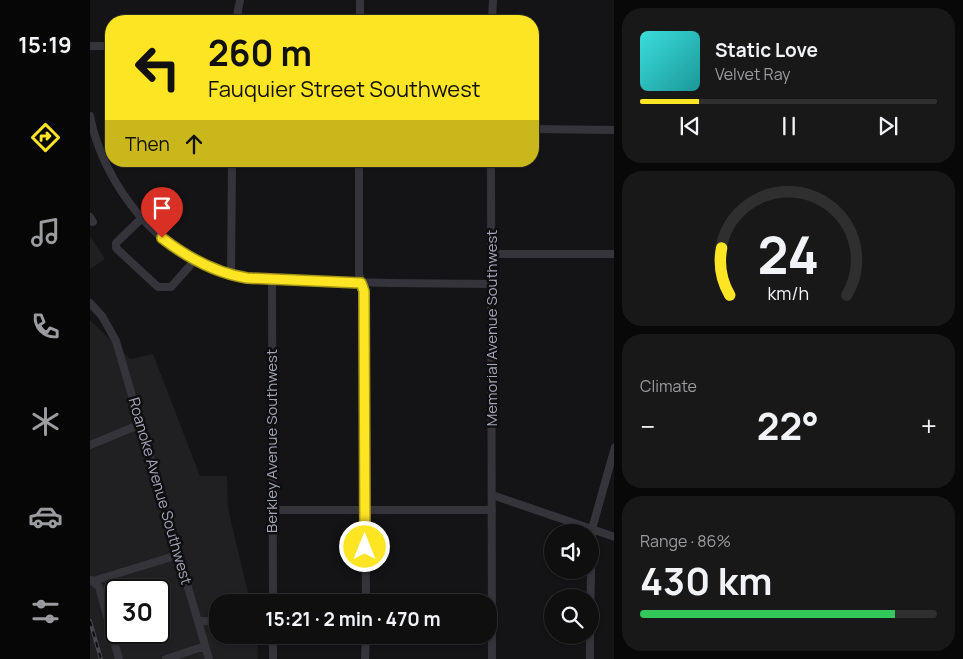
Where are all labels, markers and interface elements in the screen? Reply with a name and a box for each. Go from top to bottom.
text: 260 m [208,29,312,77]
text: 15:19 [18,30,72,60]
icon: left [125,35,190,100]
text: Static Love [715,37,818,63]
text: Velvet Ray [715,63,791,85]
text: Fauquier Street Southwest [208,74,481,104]
icon: previous [676,112,704,140]
icon: pause [775,112,803,140]
icon: next [874,112,902,140]
icon: directions [28,120,63,155]
icon: ahead [180,130,208,158]
text: Then [125,131,170,157]
pin [141,187,183,238]
icon: arrive [148,194,176,222]
icon: music [28,215,63,250]
text: 24 [758,219,819,290]
street label: Memorial Avenue Southwest [481,230,502,426]
text: km/h [768,281,809,305]
icon: phone [28,309,63,344]
street label: Berkley Avenue Southwest [261,349,282,533]
text: Climate [640,375,697,397]
street label: Roanoke Avenue Southwest [124,395,197,587]
text: 22° [757,399,819,451]
icon: climate [28,404,63,439]
text: − [640,407,655,445]
text: + [921,407,937,445]
icon: car [28,499,63,534]
position arrow [338,520,390,572]
map controls [544,524,599,644]
button: sound [544,524,599,579]
text: Range · 86% [640,530,731,552]
text: 430 km [640,554,772,606]
speed limit sign: 30 [105,579,170,644]
button: search [544,589,599,644]
icon: filters [28,594,63,629]
text: 15:21 · 2 min · 470 m [265,606,441,632]

